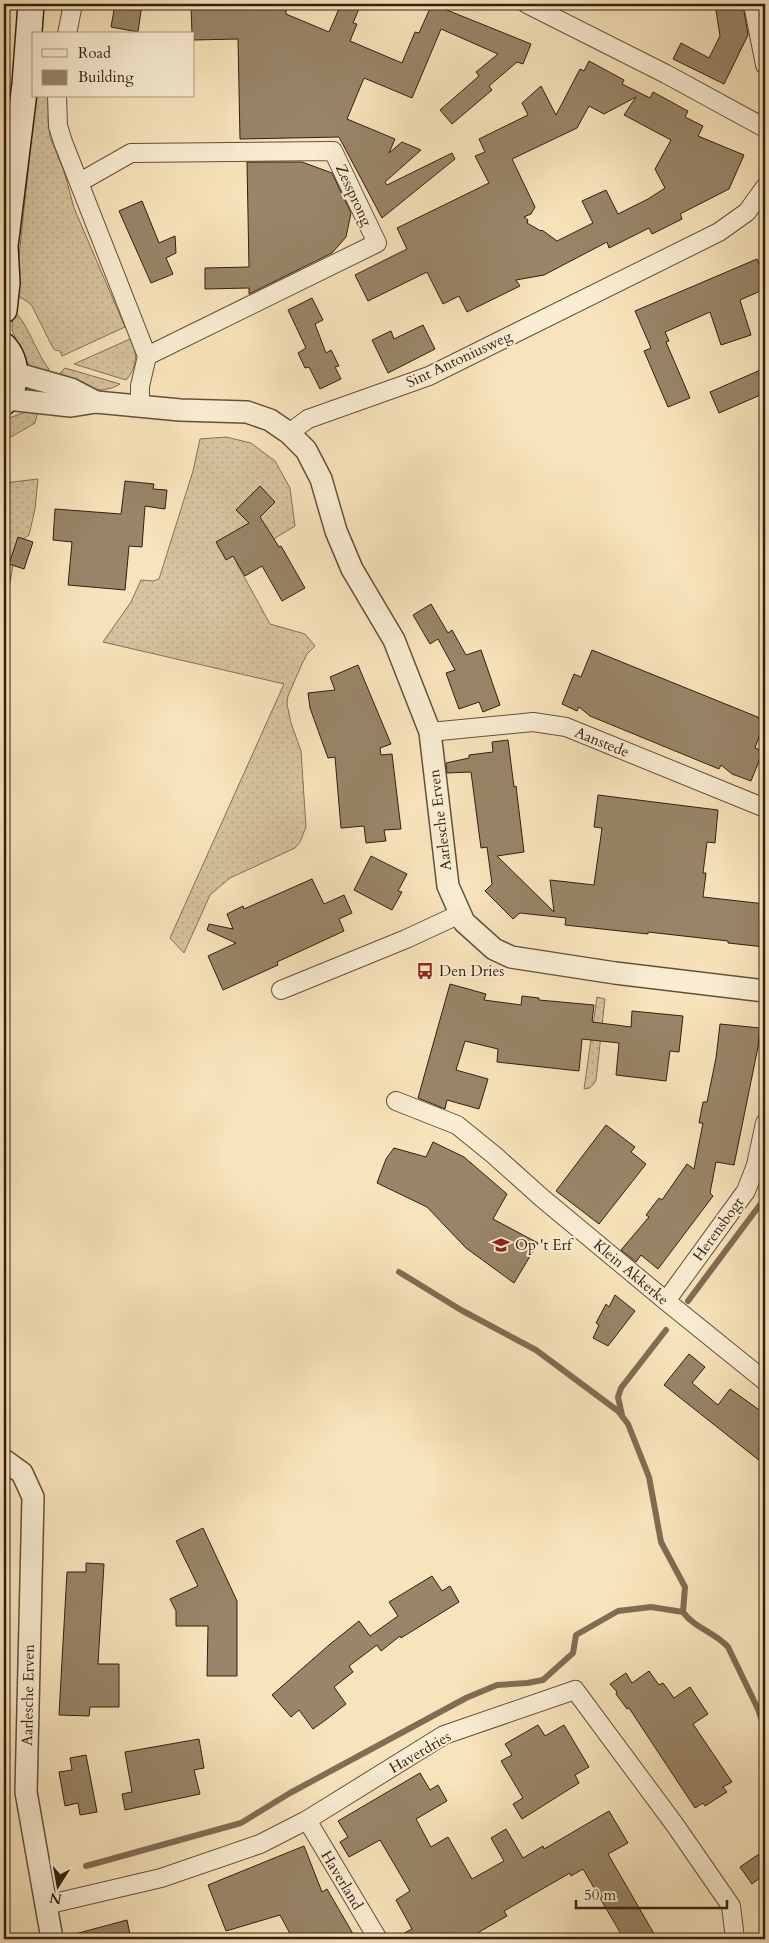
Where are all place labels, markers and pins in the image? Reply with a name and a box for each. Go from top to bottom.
bus stop icon: Den Dries [415,961,435,981]
place label: Den Dries [439,961,504,981]
school or university icon: Op 't Erf [491,1235,511,1255]
place label: Op 't Erf [515,1235,574,1255]

